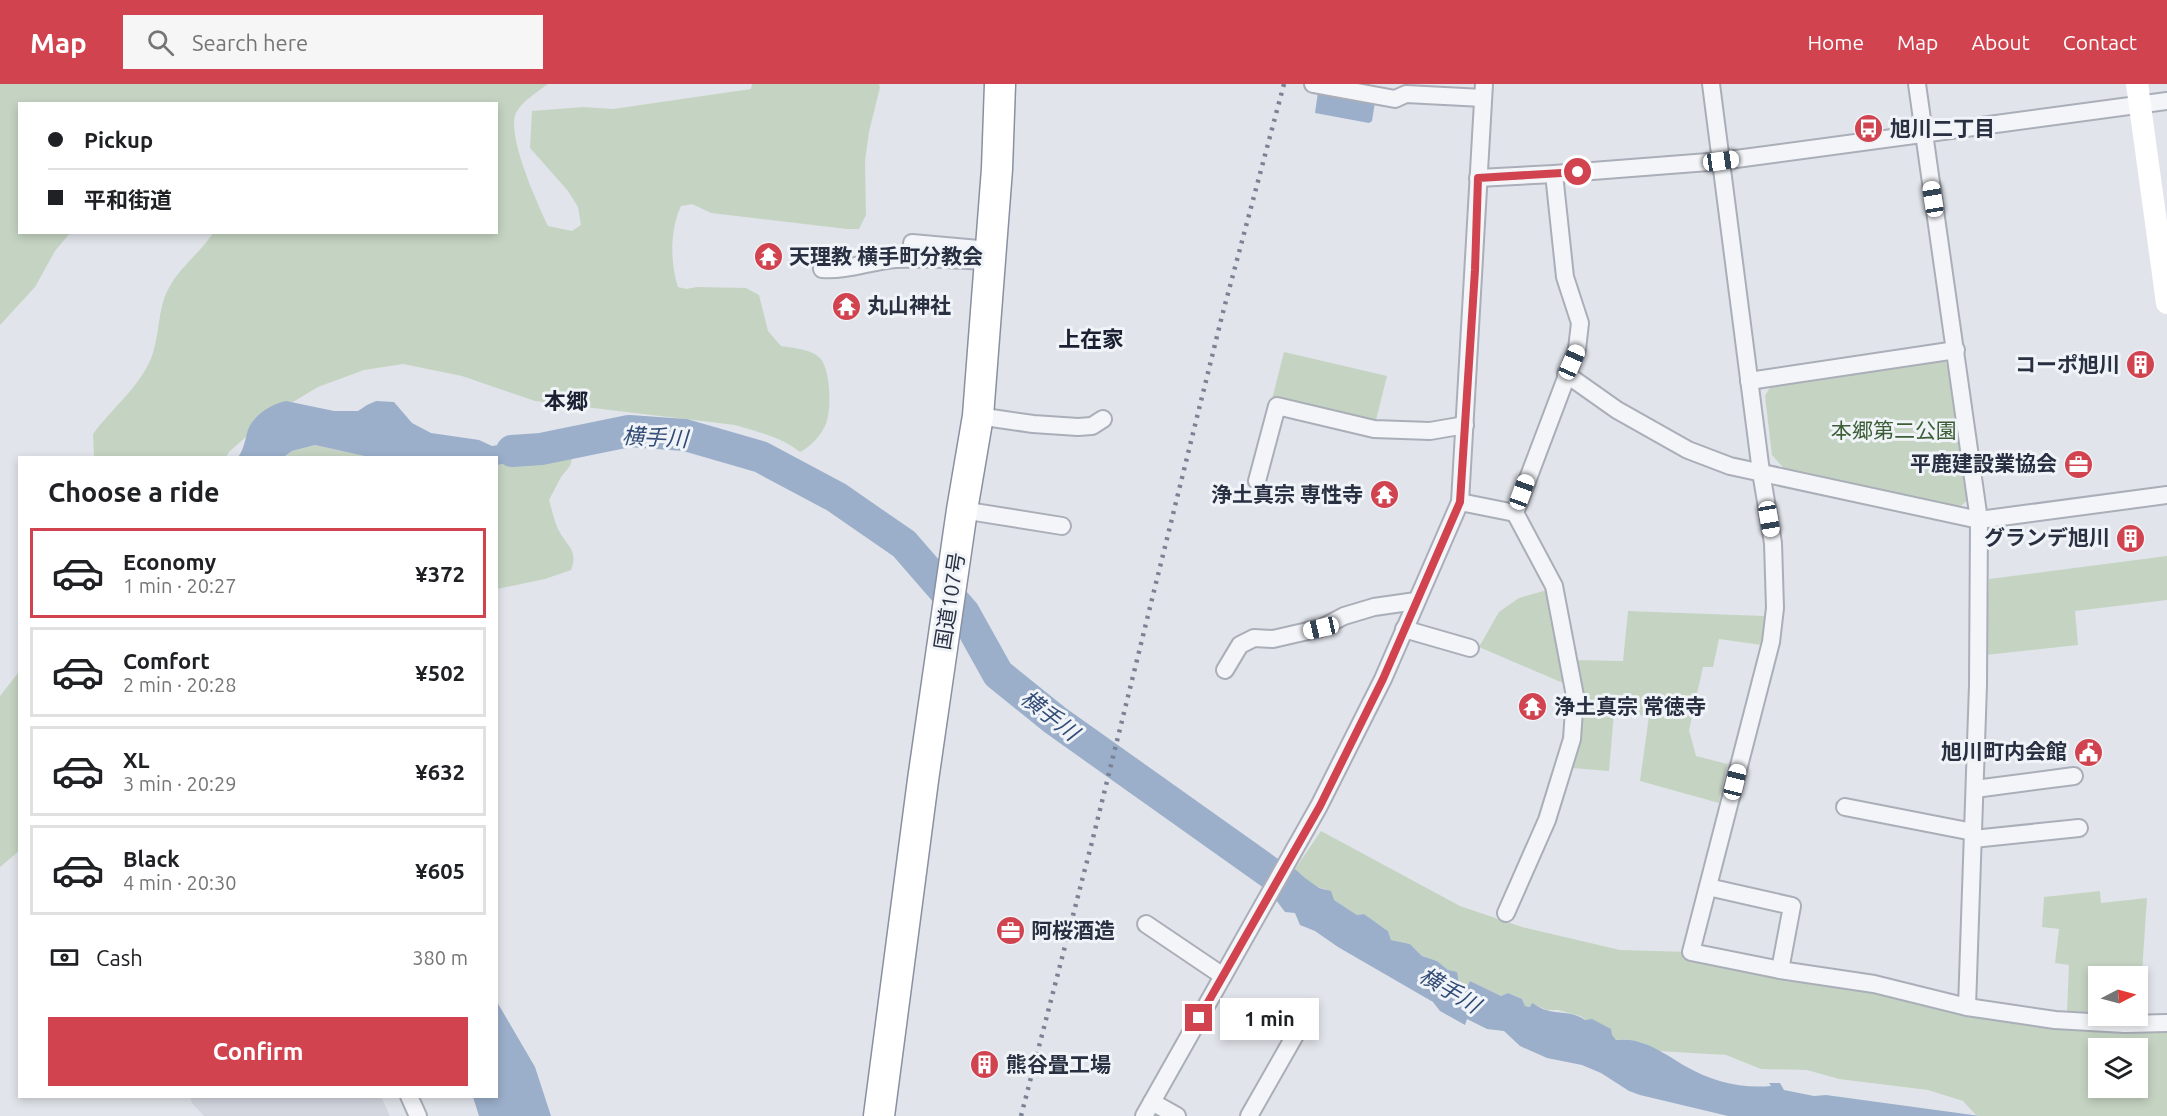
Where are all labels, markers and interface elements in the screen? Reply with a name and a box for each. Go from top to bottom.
search box [123,15,543,69]
icon: search [144,26,177,59]
text: Map [30,27,87,58]
text: Search here [192,30,308,55]
text: Home [1807,30,1864,54]
text: Map [1897,30,1938,54]
text: About [1971,30,2030,54]
text: Contact [2063,30,2137,54]
bus stop icon: 旭川二丁目 [1853,113,1885,145]
place label: 旭川二丁目 [1890,116,1995,140]
text: Pickup [84,127,153,152]
car [1702,150,1740,172]
route start [1564,158,1591,185]
car [1921,180,1945,218]
text: 平和街道 [84,187,172,212]
temple icon: 天理教 横手町分教会 [752,241,784,273]
place label: 天理教 横手町分教会 [789,244,983,268]
temple icon: 丸山神社 [830,290,862,322]
place label: 丸山神社 [867,293,951,317]
district label: 上在家 [1058,326,1124,351]
car [1556,342,1588,382]
building icon: コーポ旭川 [2125,349,2157,381]
place label: コーポ旭川 [2015,352,2120,376]
district label: 本郷 [544,388,588,413]
park label: 本郷第二公園 [1831,418,1957,442]
water label: 横手川 [621,422,691,451]
office icon: 平鹿建設業協会 [2062,448,2094,480]
place label: 平鹿建設業協会 [1910,451,2057,475]
car [1507,472,1537,512]
text: Choose a ride [48,477,220,507]
temple icon: 浄土真宗 専性寺 [1368,479,1400,511]
place label: 浄土真宗 専性寺 [1211,482,1363,506]
car [1757,500,1781,538]
building icon: グランデ旭川 [2115,522,2147,554]
place label: グランデ旭川 [1984,525,2110,549]
icon: car [51,546,105,600]
text: Economy [123,549,216,574]
street label: 国道107号 [929,550,969,651]
text: ¥372 [415,561,465,586]
text: 1 min · 20:27 [123,574,237,597]
car [1301,615,1341,641]
icon: car [51,645,105,699]
text: Comfort [123,648,210,673]
text: ¥502 [415,660,465,685]
text: 2 min · 20:28 [123,673,237,696]
water label: 横手川 [1017,684,1086,746]
temple icon: 浄土真宗 常徳寺 [1517,691,1549,723]
place label: 浄土真宗 常徳寺 [1554,694,1706,718]
public building icon: 旭川町内会館 [2072,736,2104,768]
place label: 旭川町内会館 [1941,739,2067,763]
icon: car [51,744,105,798]
text: XL [123,747,150,772]
text: ¥632 [415,759,465,784]
car [1722,762,1748,802]
text: 3 min · 20:29 [123,772,237,795]
icon: car [51,843,105,897]
text: Black [123,846,180,871]
text: ¥605 [415,858,465,883]
text: 4 min · 20:30 [123,871,237,894]
office icon: 阿桜酒造 [994,915,1026,947]
place label: 阿桜酒造 [1031,918,1115,942]
icon: cash [48,941,81,974]
text: Cash [96,945,143,970]
text: 380 m [412,946,468,969]
water label: 横手川 [1416,962,1487,1018]
north arrow [2088,966,2148,1026]
map controls [2088,966,2148,1098]
callout: 1 min [1220,997,1319,1039]
route end [1185,1004,1212,1031]
text: 1 min [1244,1007,1295,1030]
button: Confirm [48,1017,468,1086]
button: layers [2088,1038,2148,1098]
building icon: 熊谷畳工場 [969,1049,1001,1081]
place label: 熊谷畳工場 [1006,1052,1111,1076]

